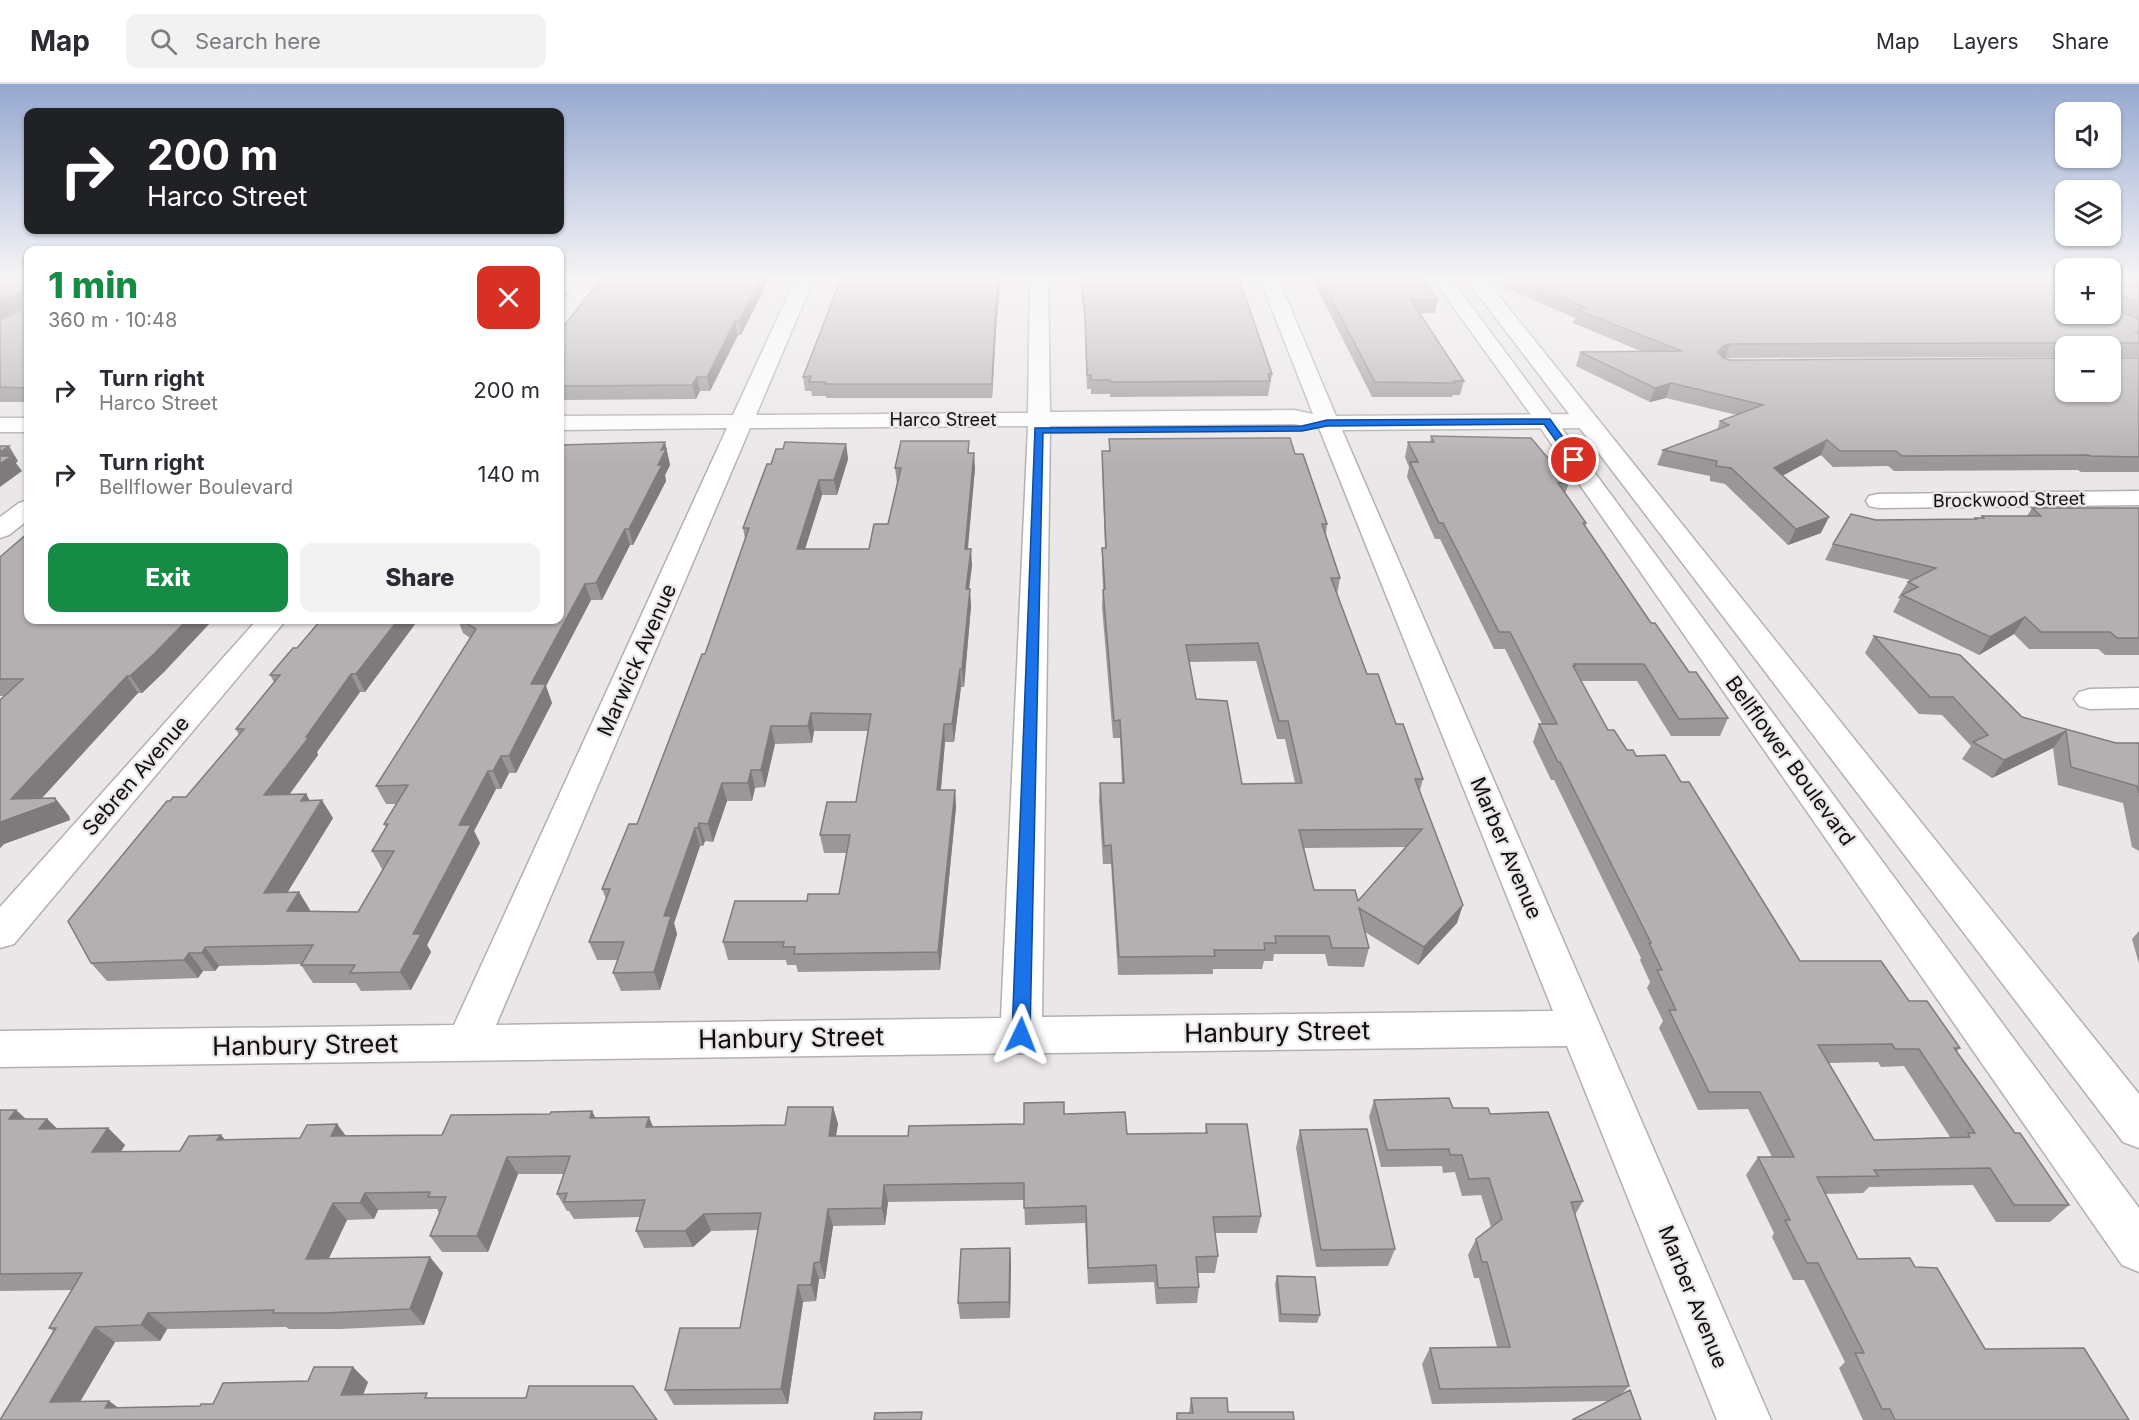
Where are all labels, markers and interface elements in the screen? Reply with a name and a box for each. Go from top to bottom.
search box [126,14,546,68]
text: Map [30,24,90,58]
icon: search [147,25,180,58]
text: Search here [195,28,321,54]
text: Map [1876,29,1920,54]
text: Layers [1953,29,2019,54]
text: Share [2052,29,2109,54]
map controls [2055,102,2121,402]
button: sound [2055,102,2121,168]
text: 200 m [147,129,278,180]
icon: right [48,132,126,210]
text: Harco Street [147,180,307,213]
button: layers [2055,180,2121,246]
button: + [2055,258,2121,324]
text: 1 min [48,263,138,307]
button: close [477,266,540,329]
text: 360 m · 10:48 [48,308,177,332]
button: − [2055,336,2121,402]
text: Turn right [99,365,205,391]
icon: right [48,374,81,407]
text: 200 m [473,377,540,403]
text: Harco Street [99,391,218,415]
street label: Harco Street [890,409,997,430]
pin [1548,434,1599,485]
icon: arrive [1557,443,1590,476]
text: Turn right [99,449,205,475]
icon: right [48,458,81,491]
text: 140 m [478,461,540,487]
text: Bellflower Boulevard [99,475,293,499]
street label: Brockwood Street [1933,488,2085,511]
button: Exit [48,543,288,612]
button: Share [300,543,540,612]
street label: Marwick Avenue [592,580,681,740]
street label: Bellflower Boulevard [1720,671,1860,850]
street label: Sebren Avenue [77,711,194,841]
street label: Marber Avenue [1465,773,1548,923]
position arrow [989,1003,1053,1067]
street label: Hanbury Street [1184,1014,1370,1049]
street label: Hanbury Street [698,1020,884,1055]
street label: Hanbury Street [212,1027,398,1062]
street label: Marber Avenue [1653,1222,1733,1372]

